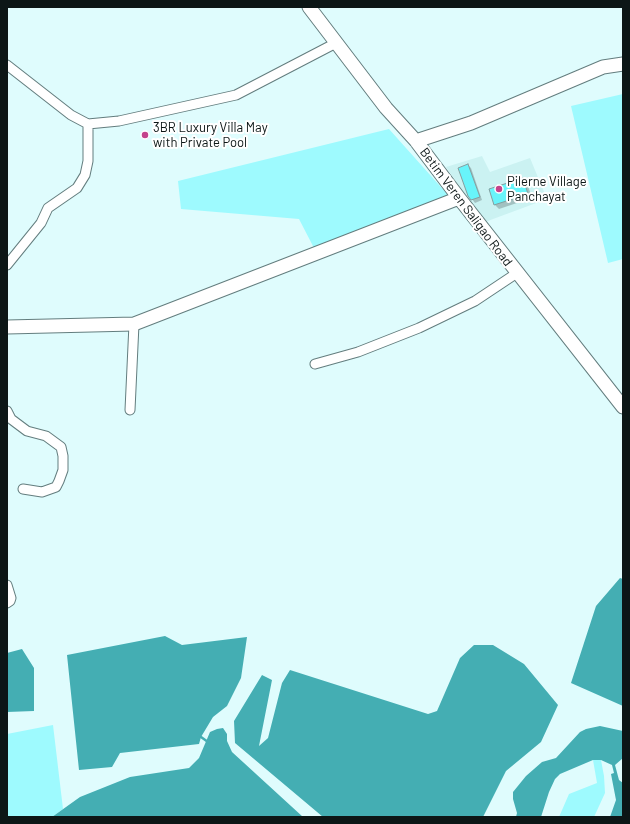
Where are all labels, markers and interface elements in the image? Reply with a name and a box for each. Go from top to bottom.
place label: 3BR Luxury Villa May with Private Pool [153,120,268,151]
marker: 3BR Luxury Villa May with Private Pool [140,130,150,140]
street label: Betim Veren Saligao Road [416,145,516,269]
place label: Pilerne Village Panchayat [507,174,587,205]
marker: Pilerne Village Panchayat [494,184,504,194]

